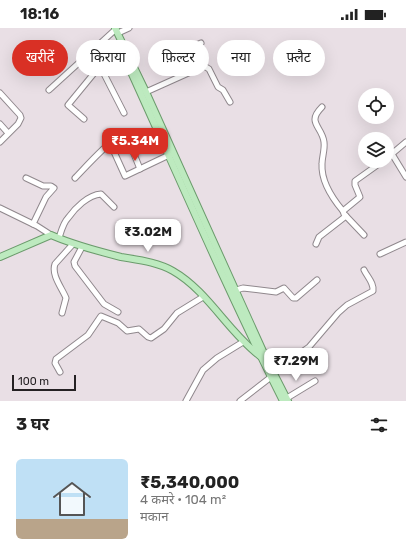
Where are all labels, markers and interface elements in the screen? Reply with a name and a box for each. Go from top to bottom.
text: 18:16 [20,5,59,23]
chip: खरीदें [12,40,68,76]
chip: किराया [76,40,140,76]
chip: फ़िल्टर [148,40,209,76]
chip: नया [217,40,265,76]
chip: फ़्लैट [273,40,325,76]
map controls [358,88,394,168]
button: locate [358,88,394,124]
pin: ₹5.34M [102,128,168,162]
button: layers [358,132,394,168]
text: ₹5.34M [111,133,159,148]
pin: ₹3.02M [115,219,181,253]
text: ₹3.02M [124,224,172,239]
pin: ₹7.29M [263,348,329,382]
text: ₹7.29M [273,353,319,368]
scale bar [12,373,76,392]
text: 100 m [18,375,49,388]
text: 3 घर [16,414,49,434]
icon: filters [368,414,390,436]
text: ₹5,340,000 [140,472,239,492]
icon: home [48,475,96,523]
text: 4 कमरे · 104 m² [140,492,226,507]
text: मकान [140,509,168,524]

